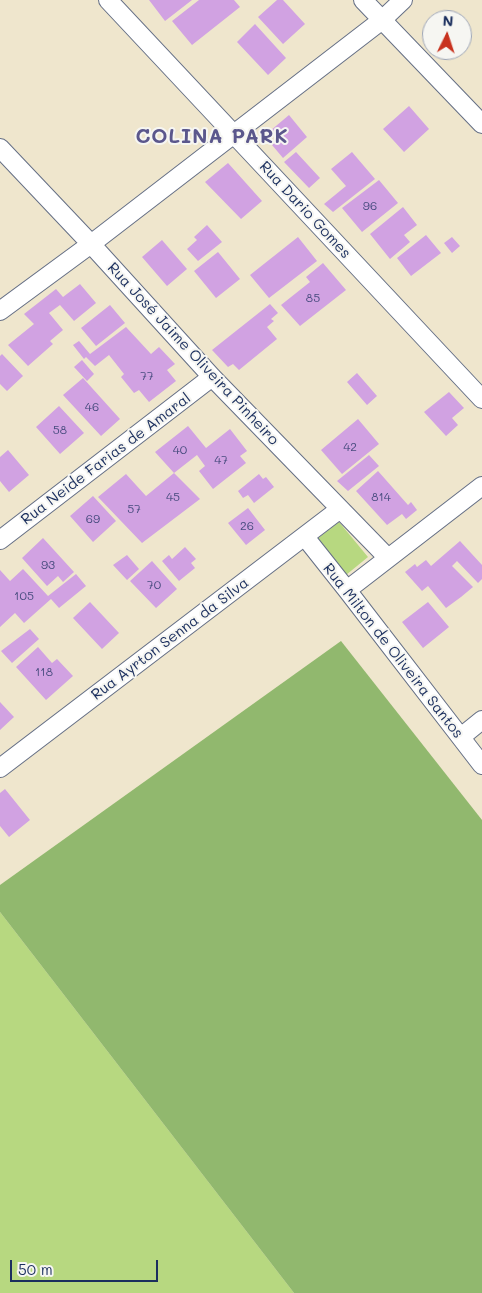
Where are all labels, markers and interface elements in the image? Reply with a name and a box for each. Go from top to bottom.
north arrow [422,10,472,60]
text: N [442,11,454,30]
district label: COLINA PARK [134,125,290,149]
street label: Rua Dario Gomes [255,158,355,262]
house number: 96 [363,199,377,213]
street label: Rua José Jaime Oliveira Pinheiro [103,259,283,449]
house number: 85 [306,291,320,305]
house number: 77 [140,369,154,383]
street label: Rua Neide Farias de Amaral [18,389,194,529]
house number: 46 [85,400,99,414]
house number: 58 [53,423,67,437]
house number: 42 [343,440,357,454]
house number: 40 [173,443,187,457]
house number: 47 [214,453,228,467]
house number: 45 [166,490,180,504]
house number: 814 [371,490,391,504]
house number: 57 [127,502,141,516]
house number: 69 [86,512,100,526]
house number: 26 [240,519,254,533]
house number: 93 [41,558,55,572]
street label: Rua Milton de Oliveira Santos [319,560,467,742]
street label: Rua Ayrton Senna da Silva [88,574,252,704]
house number: 70 [147,578,161,592]
house number: 105 [14,589,34,603]
house number: 118 [35,665,53,679]
scale bar [12,1250,160,1282]
text: 50 m [18,1259,53,1279]

